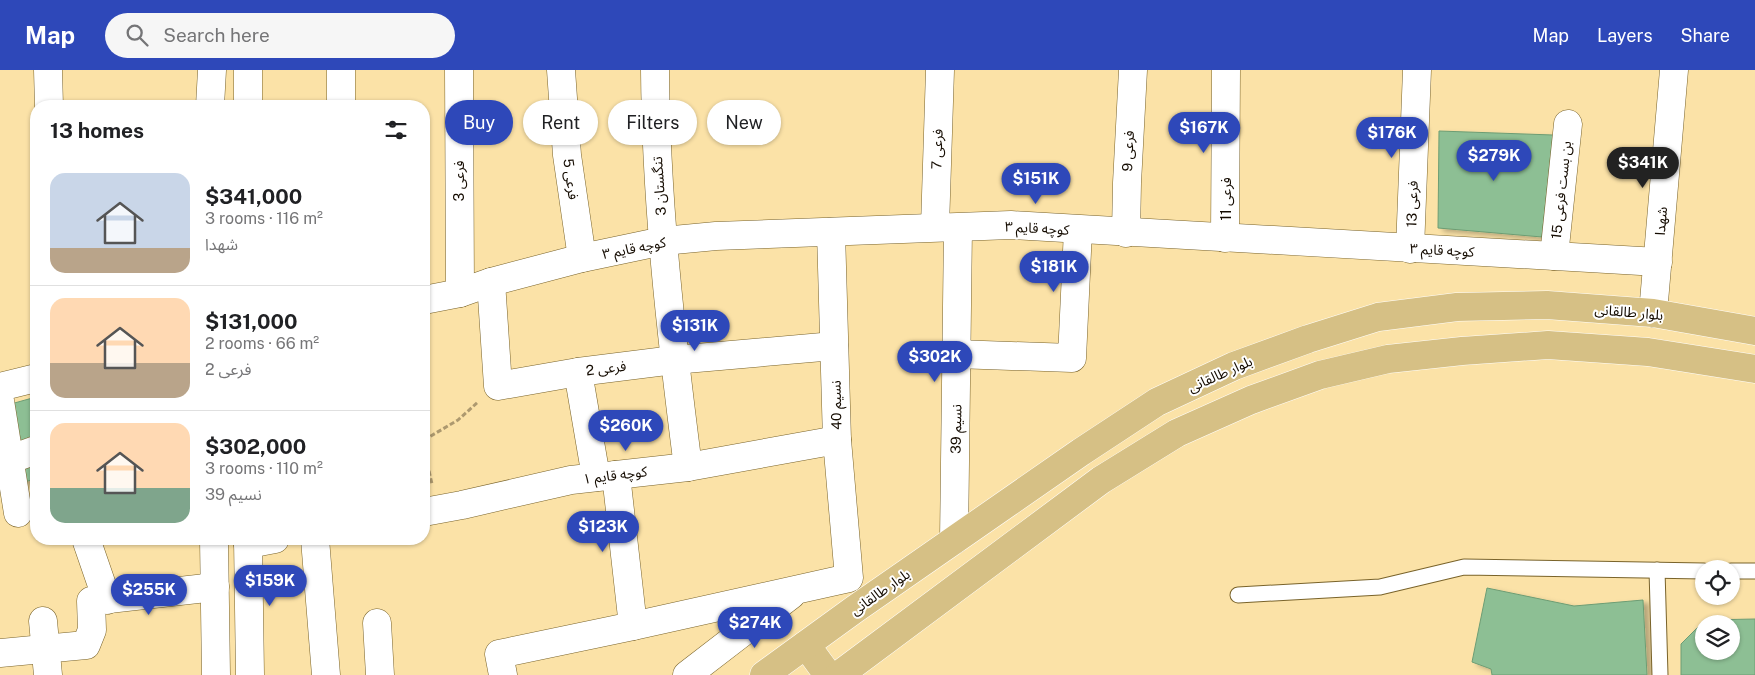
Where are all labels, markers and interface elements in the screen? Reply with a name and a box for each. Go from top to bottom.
search box [105,13,455,58]
text: Map [25,21,75,49]
icon: search [123,21,151,49]
text: Search here [163,24,270,46]
text: Map [1533,25,1569,46]
text: Layers [1597,25,1653,46]
text: Share [1681,25,1730,46]
chip: Buy [445,100,513,145]
chip: Rent [523,100,598,145]
chip: Filters [608,100,697,145]
chip: New [707,100,781,145]
pin: $167K [1169,112,1239,154]
icon: filters [382,116,410,144]
pin: $176K [1357,116,1427,159]
text: 13 homes [50,118,144,143]
text: $167K [1179,118,1229,137]
text: $176K [1367,123,1417,142]
street label: فرعی 7 [928,128,947,170]
street label: فرعی 9 [1119,130,1138,172]
pin: $279K [1459,140,1529,182]
street label: بن بست فرعی 15 [1548,140,1575,240]
text: $279K [1468,146,1520,165]
pin: $341K [1608,146,1678,189]
text: $341K [1618,153,1668,172]
street label: تنگستان 3 [649,156,670,216]
street label: فرعی 5 [559,158,582,201]
street label: فرعی 3 [451,160,468,202]
pin: $151K [1001,162,1071,205]
text: $151K [1013,169,1059,188]
street label: فرعی 11 [1218,177,1235,221]
street label: فرعی 13 [1403,180,1422,228]
text: $341,000 [205,184,302,209]
icon: home [90,193,150,253]
street label: شهدا [1652,206,1671,236]
text: 3 rooms · 116 m² [205,209,323,228]
street label: کوچه قایم ۳ [1004,218,1070,241]
street label: کوچه قایم ۳ [601,234,668,265]
text: شهدا [205,235,238,254]
street label: کوچه قایم ۳ [1409,240,1475,263]
pin: $181K [1019,250,1089,293]
text: $181K [1031,257,1077,276]
street label: بلوار طالقانی [1594,301,1664,324]
text: $131,000 [205,309,298,334]
pin: $131K [660,310,730,352]
text: $131K [672,316,718,335]
icon: home [90,318,150,378]
text: 2 rooms · 66 m² [205,334,319,353]
pin: $302K [900,340,970,383]
text: $302K [908,347,962,366]
street label: بلوار طالقانی [1185,353,1255,396]
street label: فرعی 2 [585,358,627,379]
text: فرعی 2 [205,360,251,379]
street label: نسیم 40 [828,380,847,430]
street label: نسیم 39 [948,404,967,454]
pin: $260K [591,410,661,452]
text: $260K [599,416,653,435]
text: $302,000 [205,434,306,459]
icon: home [90,443,150,503]
text: 3 rooms · 110 m² [205,459,323,478]
street label: کوچه قایم ۱ [582,463,649,490]
text: نسیم 39 [205,485,262,504]
pin: $123K [568,510,638,553]
text: $123K [578,517,628,536]
map controls [1695,560,1740,660]
button: locate [1695,560,1740,605]
pin: $159K [235,564,305,607]
street label: بلوار طالقانی [847,566,913,619]
text: $159K [245,571,295,590]
pin: $255K [114,574,184,616]
text: $255K [122,580,176,599]
pin: $274K [720,606,790,649]
text: $274K [729,613,781,632]
button: layers [1695,615,1740,660]

